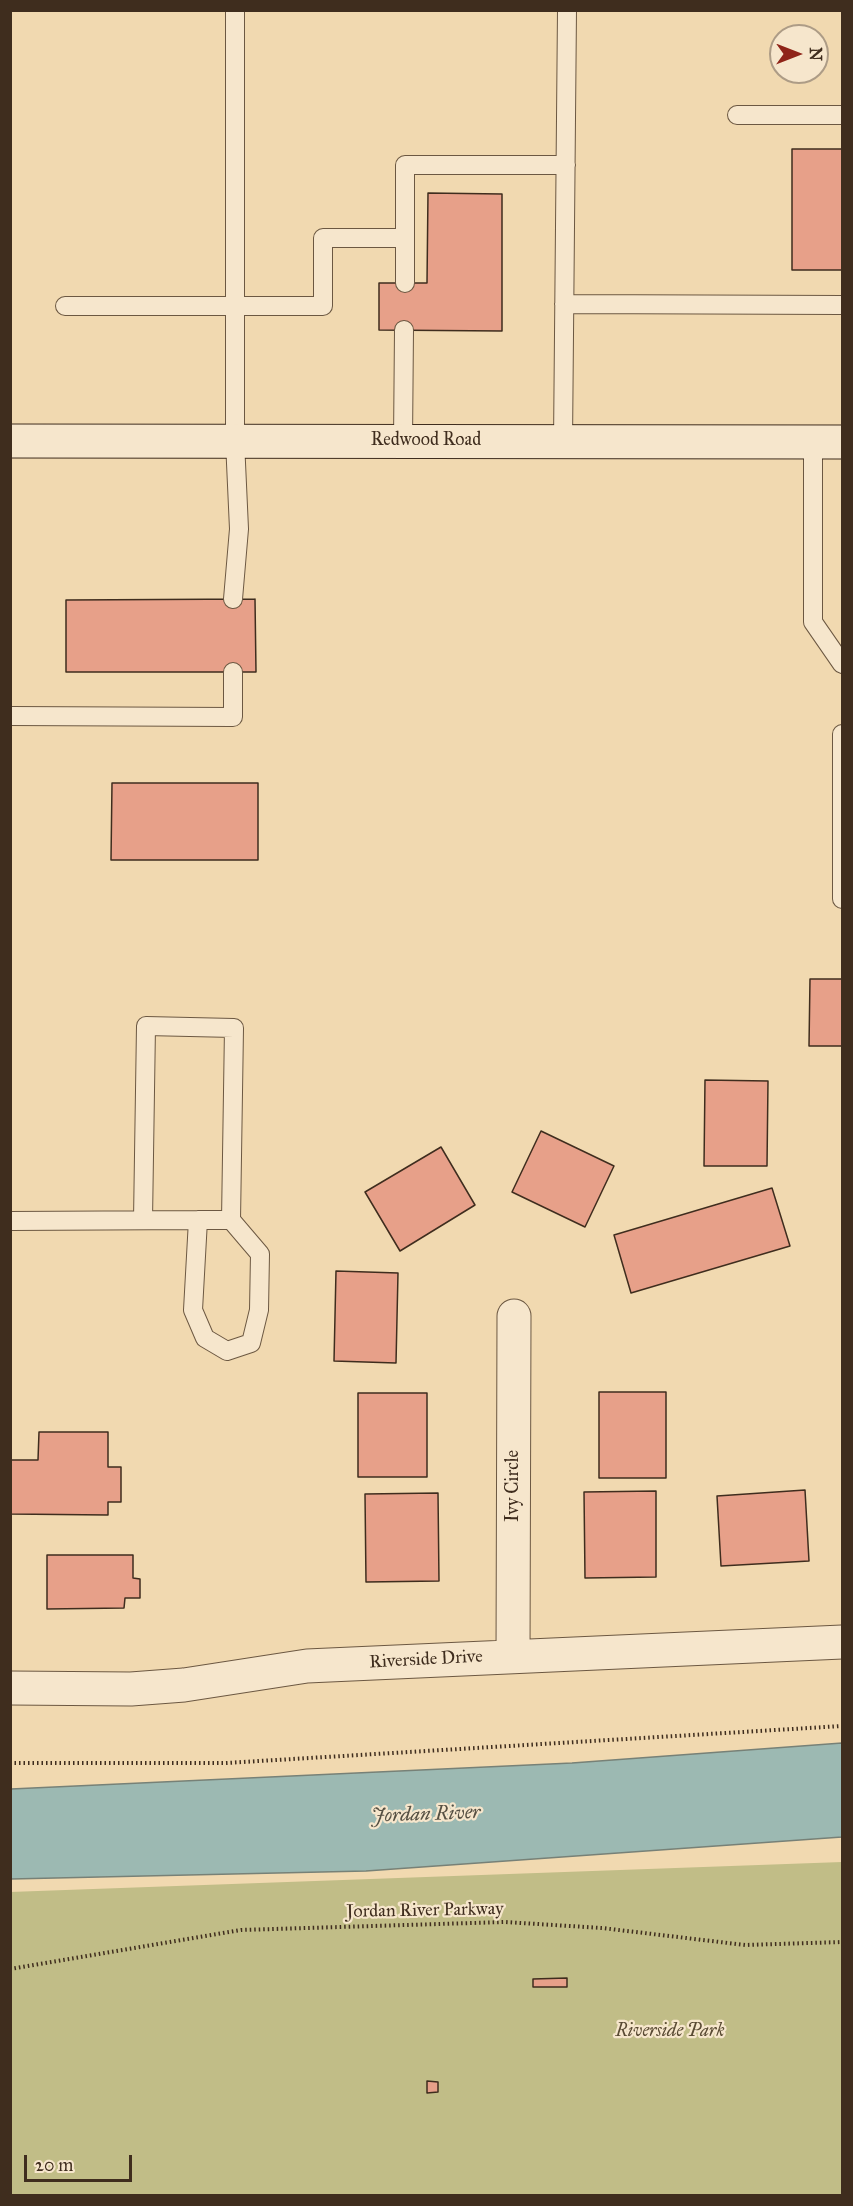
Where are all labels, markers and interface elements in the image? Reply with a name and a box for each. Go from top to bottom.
north arrow [769,24,829,84]
text: N [806,47,825,61]
street label: Redwood Road [371,430,481,452]
street label: Ivy Circle [503,1450,525,1522]
street label: Riverside Drive [369,1646,483,1674]
water label: Jordan River [371,1801,481,1829]
street label: Jordan River Parkway [346,1899,504,1923]
park label: Riverside Park [616,2021,724,2043]
scale bar [27,2143,135,2181]
text: 20 m [35,2154,73,2176]

